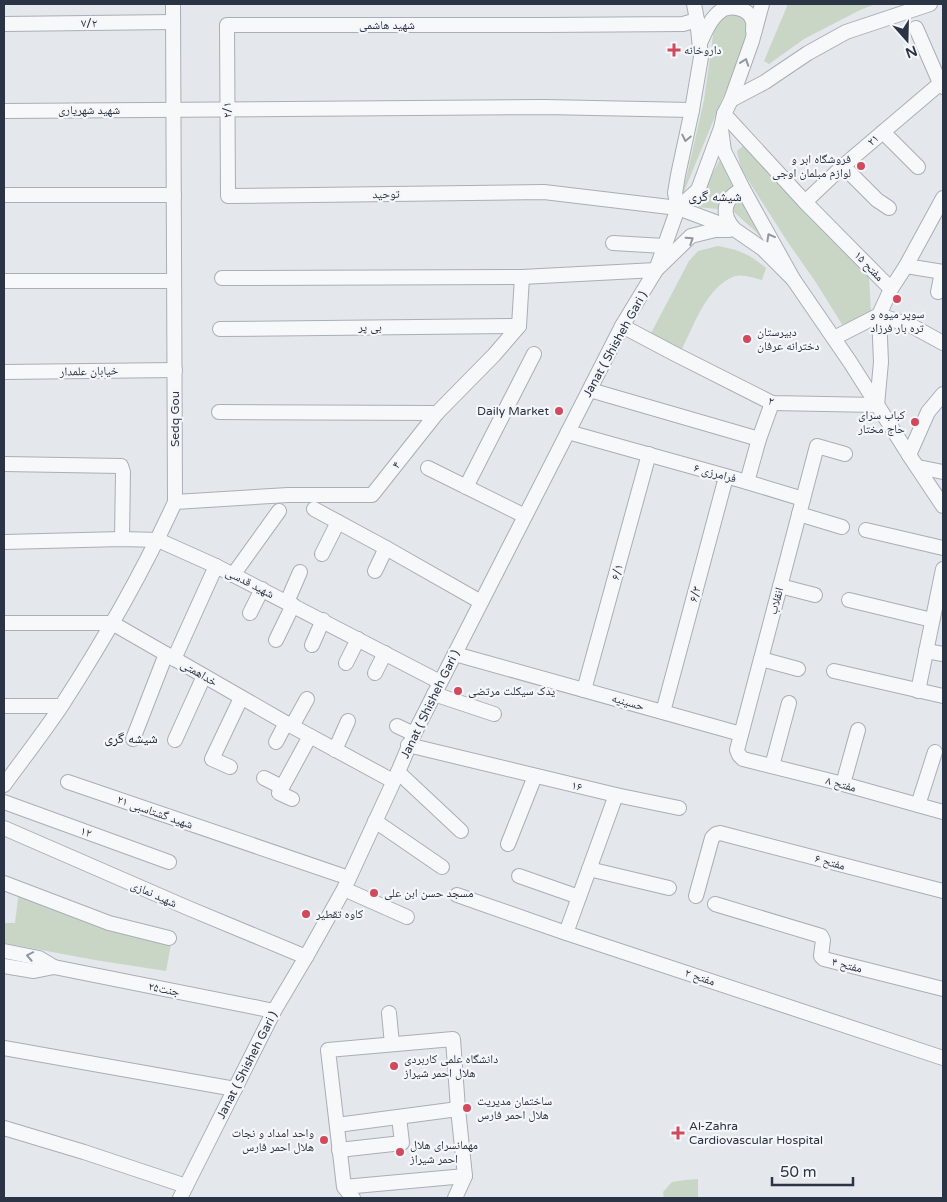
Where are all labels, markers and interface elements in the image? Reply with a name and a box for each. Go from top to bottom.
north arrow [882,15,932,65]
street label: ۷/۲ [81,16,97,30]
street label: شهید هاشمی [359,18,415,32]
text: N [903,42,919,62]
place label: داروخانه [684,43,721,57]
marker: داروخانه [668,44,680,56]
one-way arrow [739,59,749,67]
street label: ۲/۱ [220,102,234,118]
street label: شهید شهریاری [58,103,120,117]
street label: ۲۱ [864,131,882,149]
one-way arrow [681,133,692,142]
place label: فروشگاه ابر و لوازم مبلمان اوجی [772,152,851,181]
marker: فروشگاه ابر و لوازم مبلمان اوجی [855,160,867,172]
street label: توحید [372,187,400,201]
district label: شیشه گری [688,188,742,205]
one-way arrow [766,233,776,242]
one-way arrow [685,236,694,246]
street label: مفتح ۱۵ [851,248,887,284]
street label: Janat ( Shisheh Gari ) [580,288,650,399]
marker: سوپر میوه و تره بار فرزاد [891,293,903,305]
place label: سوپر میوه و تره بار فرزاد [870,307,924,335]
street label: بی پر [357,320,382,334]
place label: دبیرستان دخترانه عرفان [757,325,820,353]
marker: دبیرستان دخترانه عرفان [741,333,753,345]
street label: خیابان علمدار [59,363,119,379]
street label: Sedq Gou [168,391,182,447]
street label: ۲ [766,394,776,408]
place label: Daily Market [477,404,549,418]
marker: Daily Market [553,405,565,417]
place label: کباب سرای حاج مختار [857,408,905,436]
marker: کباب سرای حاج مختار [909,416,921,428]
street label: ۴ [389,459,403,471]
street label: فرامرزی ۶ [692,461,738,485]
street label: ۶/۱ [608,562,626,582]
street label: شهید قدسی [223,565,277,601]
street label: ۶/۳ [686,584,704,604]
street label: انقلاب [766,586,787,616]
street label: Janat ( Shisheh Gari ) [398,647,462,761]
street label: خداهمتی [178,657,220,689]
place label: یدک سیکلت مرتضی [468,684,555,698]
marker: یدک سیکلت مرتضی [452,685,464,697]
street label: حسینیه [610,691,646,714]
district label: شیشه گری [104,730,158,747]
street label: مفتح ۸ [824,773,858,795]
street label: ۱۶ [570,778,584,794]
street label: شهید گشتاسبی ۲۱ [115,792,195,832]
street label: ۱۲ [79,824,93,840]
street label: مفتح ۶ [813,851,847,873]
street label: شهید نمازی [129,878,179,911]
place label: مسجد حسن ابن علی [384,886,474,900]
marker: مسجد حسن ابن علی [368,887,380,899]
place label: کاوه تقطیر [315,907,363,921]
marker: کاوه تقطیر [300,908,312,920]
one-way arrow [26,952,34,962]
street label: مفتح ۴ [830,954,864,976]
street label: مفتح ۲ [683,966,717,988]
street label: جنت۲۵ [147,979,181,999]
street label: Janat ( Shisheh Gari ) [214,1009,280,1121]
place label: دانشگاه علمی کاربردی هلال احمر شیراز [403,1052,498,1080]
marker: دانشگاه علمی کاربردی هلال احمر شیراز [388,1060,400,1072]
place label: ساختمان مدیریت هلال احمر فارس [477,1094,552,1122]
marker: ساختمان مدیریت هلال احمر فارس [461,1102,473,1114]
place label: Al-Zahra Cardiovascular Hospital [689,1119,823,1147]
place label: واحد امداد و نجات هلال احمر فارس [232,1126,314,1154]
marker: Al-Zahra Cardiovascular Hospital [671,1126,685,1140]
marker: واحد امداد و نجات هلال احمر فارس [318,1134,330,1146]
place label: مهمانسرای هلال احمر شیراز [409,1138,478,1166]
marker: مهمانسرای هلال احمر شیراز [394,1146,406,1158]
scale bar [772,1154,853,1186]
text: 50 m [780,1163,817,1181]

